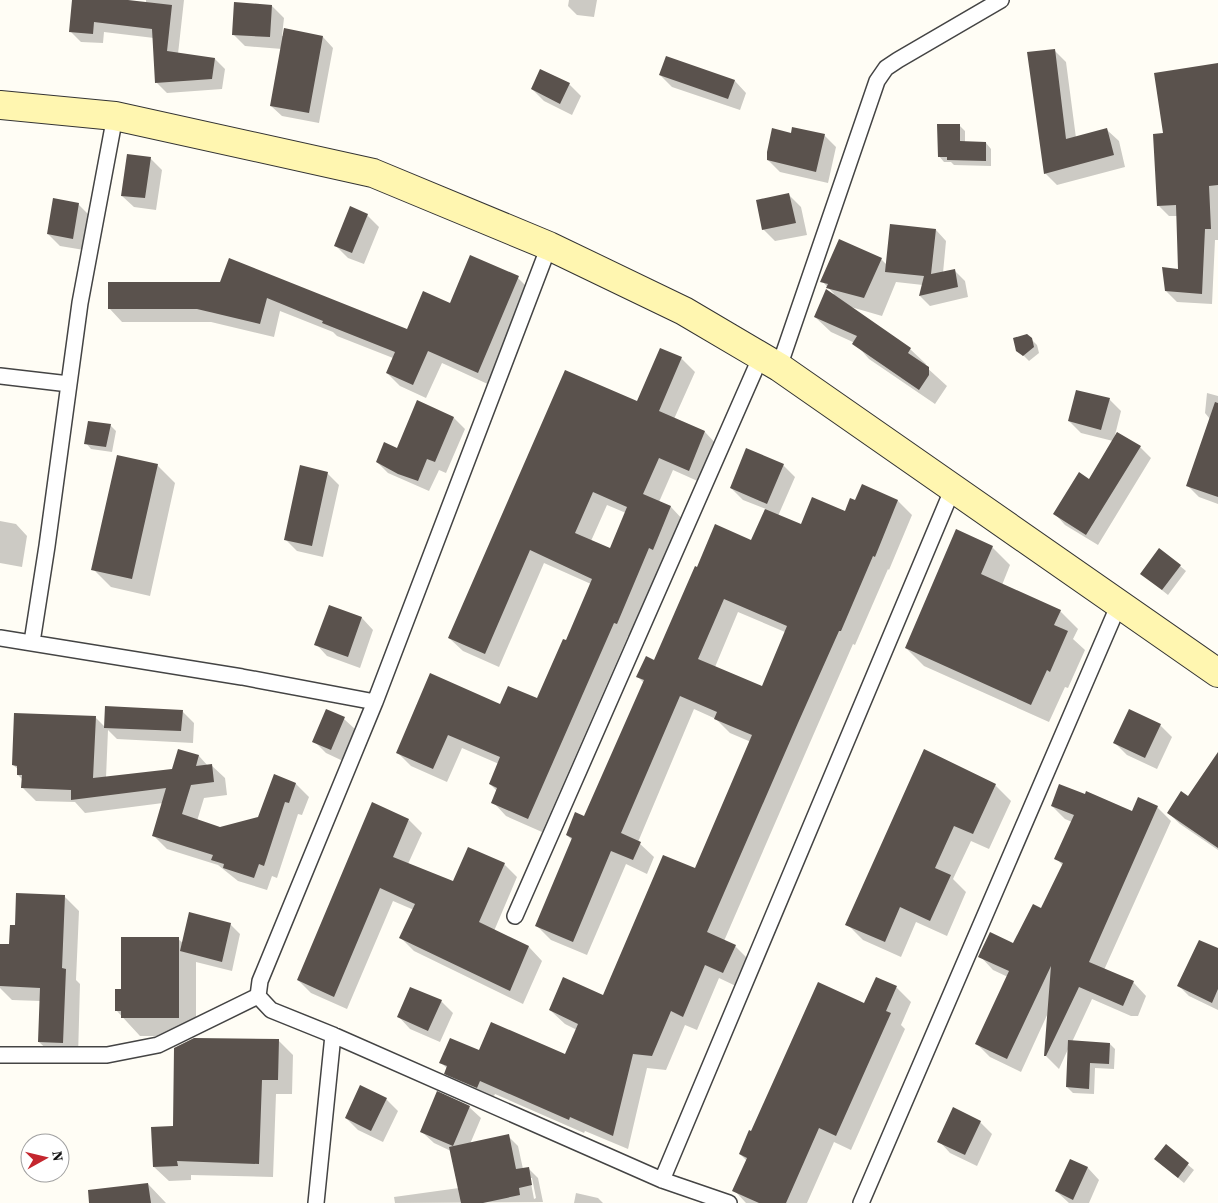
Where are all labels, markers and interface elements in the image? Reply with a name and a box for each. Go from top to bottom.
north arrow [20,1133,70,1183]
text: N [47,1150,68,1163]

